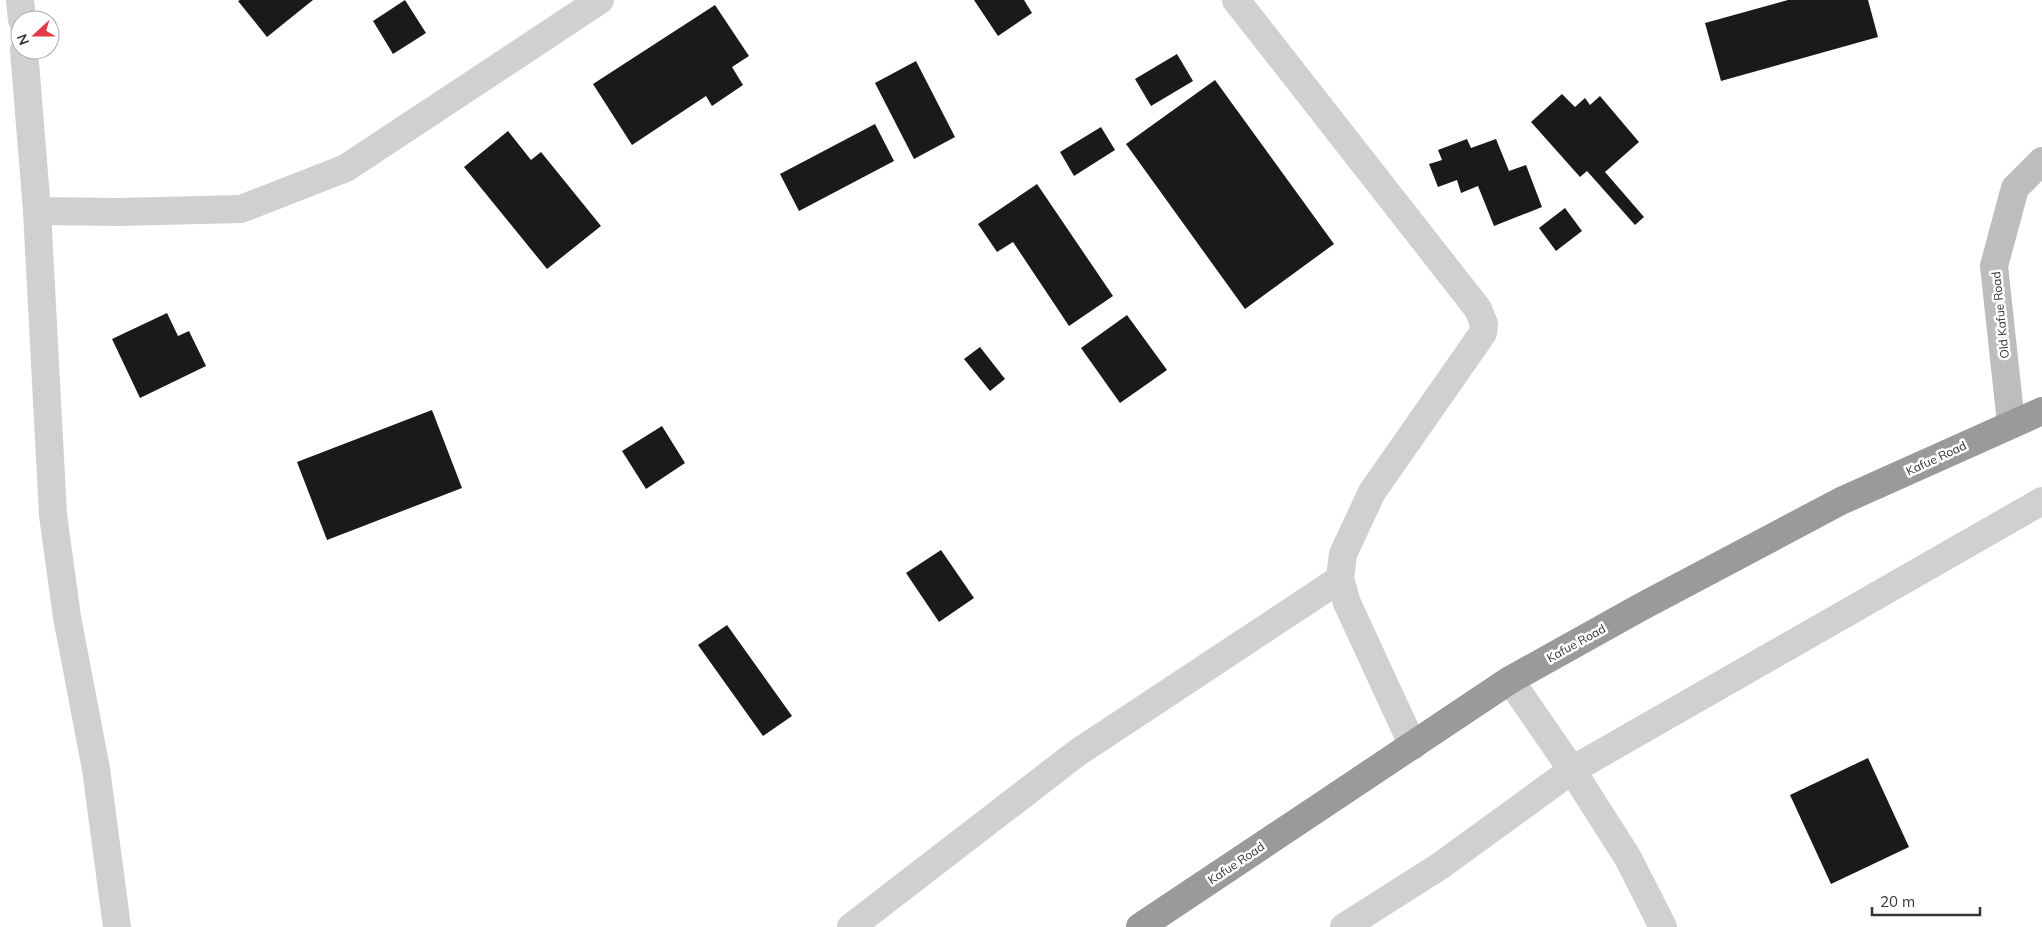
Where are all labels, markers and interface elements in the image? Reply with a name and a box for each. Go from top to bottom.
north arrow [10,10,60,60]
text: N [13,31,33,48]
street label: Old Kafue Road [1988,271,2012,359]
street label: Kafue Road [1903,437,1969,479]
street label: Kafue Road [1544,621,1608,665]
street label: Kafue Road [1205,839,1267,887]
scale bar [1872,884,1980,916]
text: 20 m [1880,892,1915,911]

